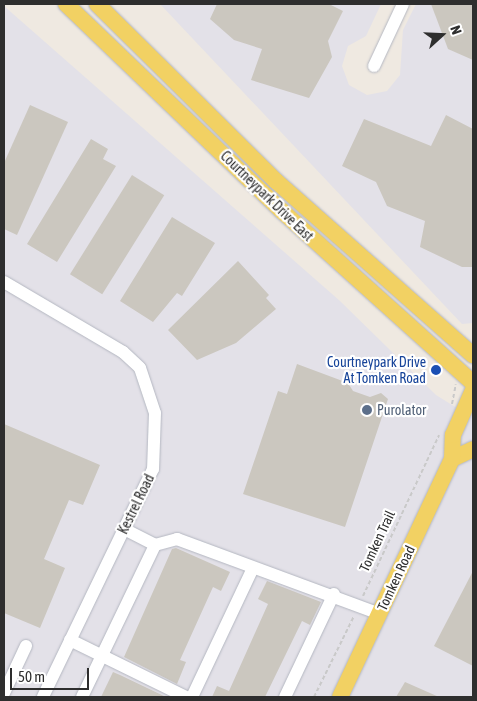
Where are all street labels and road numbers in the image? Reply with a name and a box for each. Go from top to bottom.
street label: Courtneypark Drive East [217,147,317,245]
street label: Kestrel Road [114,471,158,537]
street label: Tomken Trail [356,508,398,574]
street label: Tomken Road [374,543,418,613]

